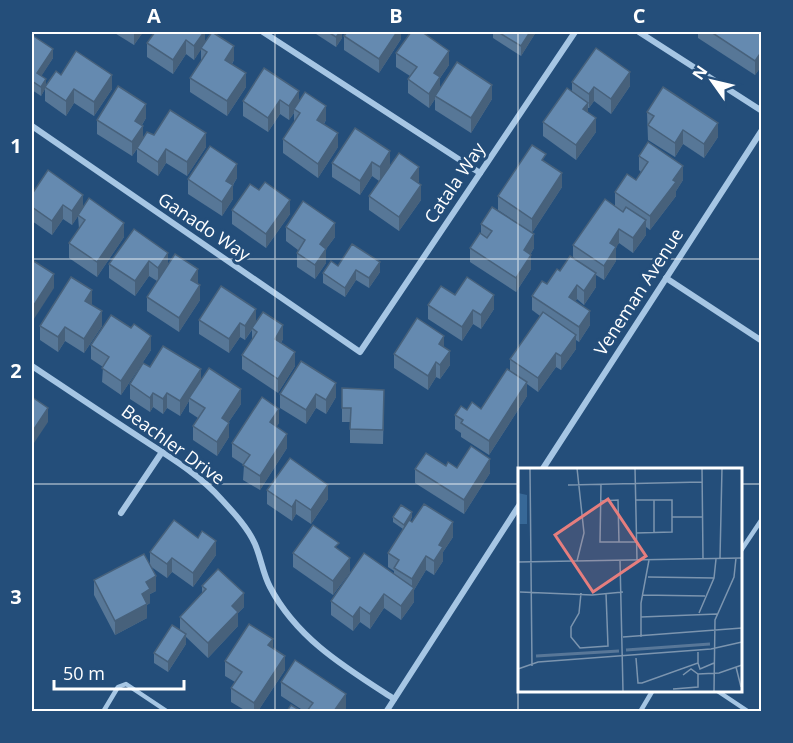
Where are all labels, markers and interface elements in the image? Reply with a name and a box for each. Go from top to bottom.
text: A [147,2,161,29]
text: B [389,2,403,29]
text: C [633,2,646,29]
north arrow [682,51,742,111]
text: N [687,61,712,84]
text: 1 [10,132,22,159]
street label: Catala Way [418,137,491,228]
street label: Ganado Way [154,187,256,266]
street label: Veneman Avenue [588,223,688,360]
text: 2 [10,357,22,384]
street label: Beachler Drive [117,399,230,490]
inset map [518,468,742,692]
text: 3 [10,583,22,610]
scale bar [54,653,184,691]
text: 50 m [63,661,105,685]

